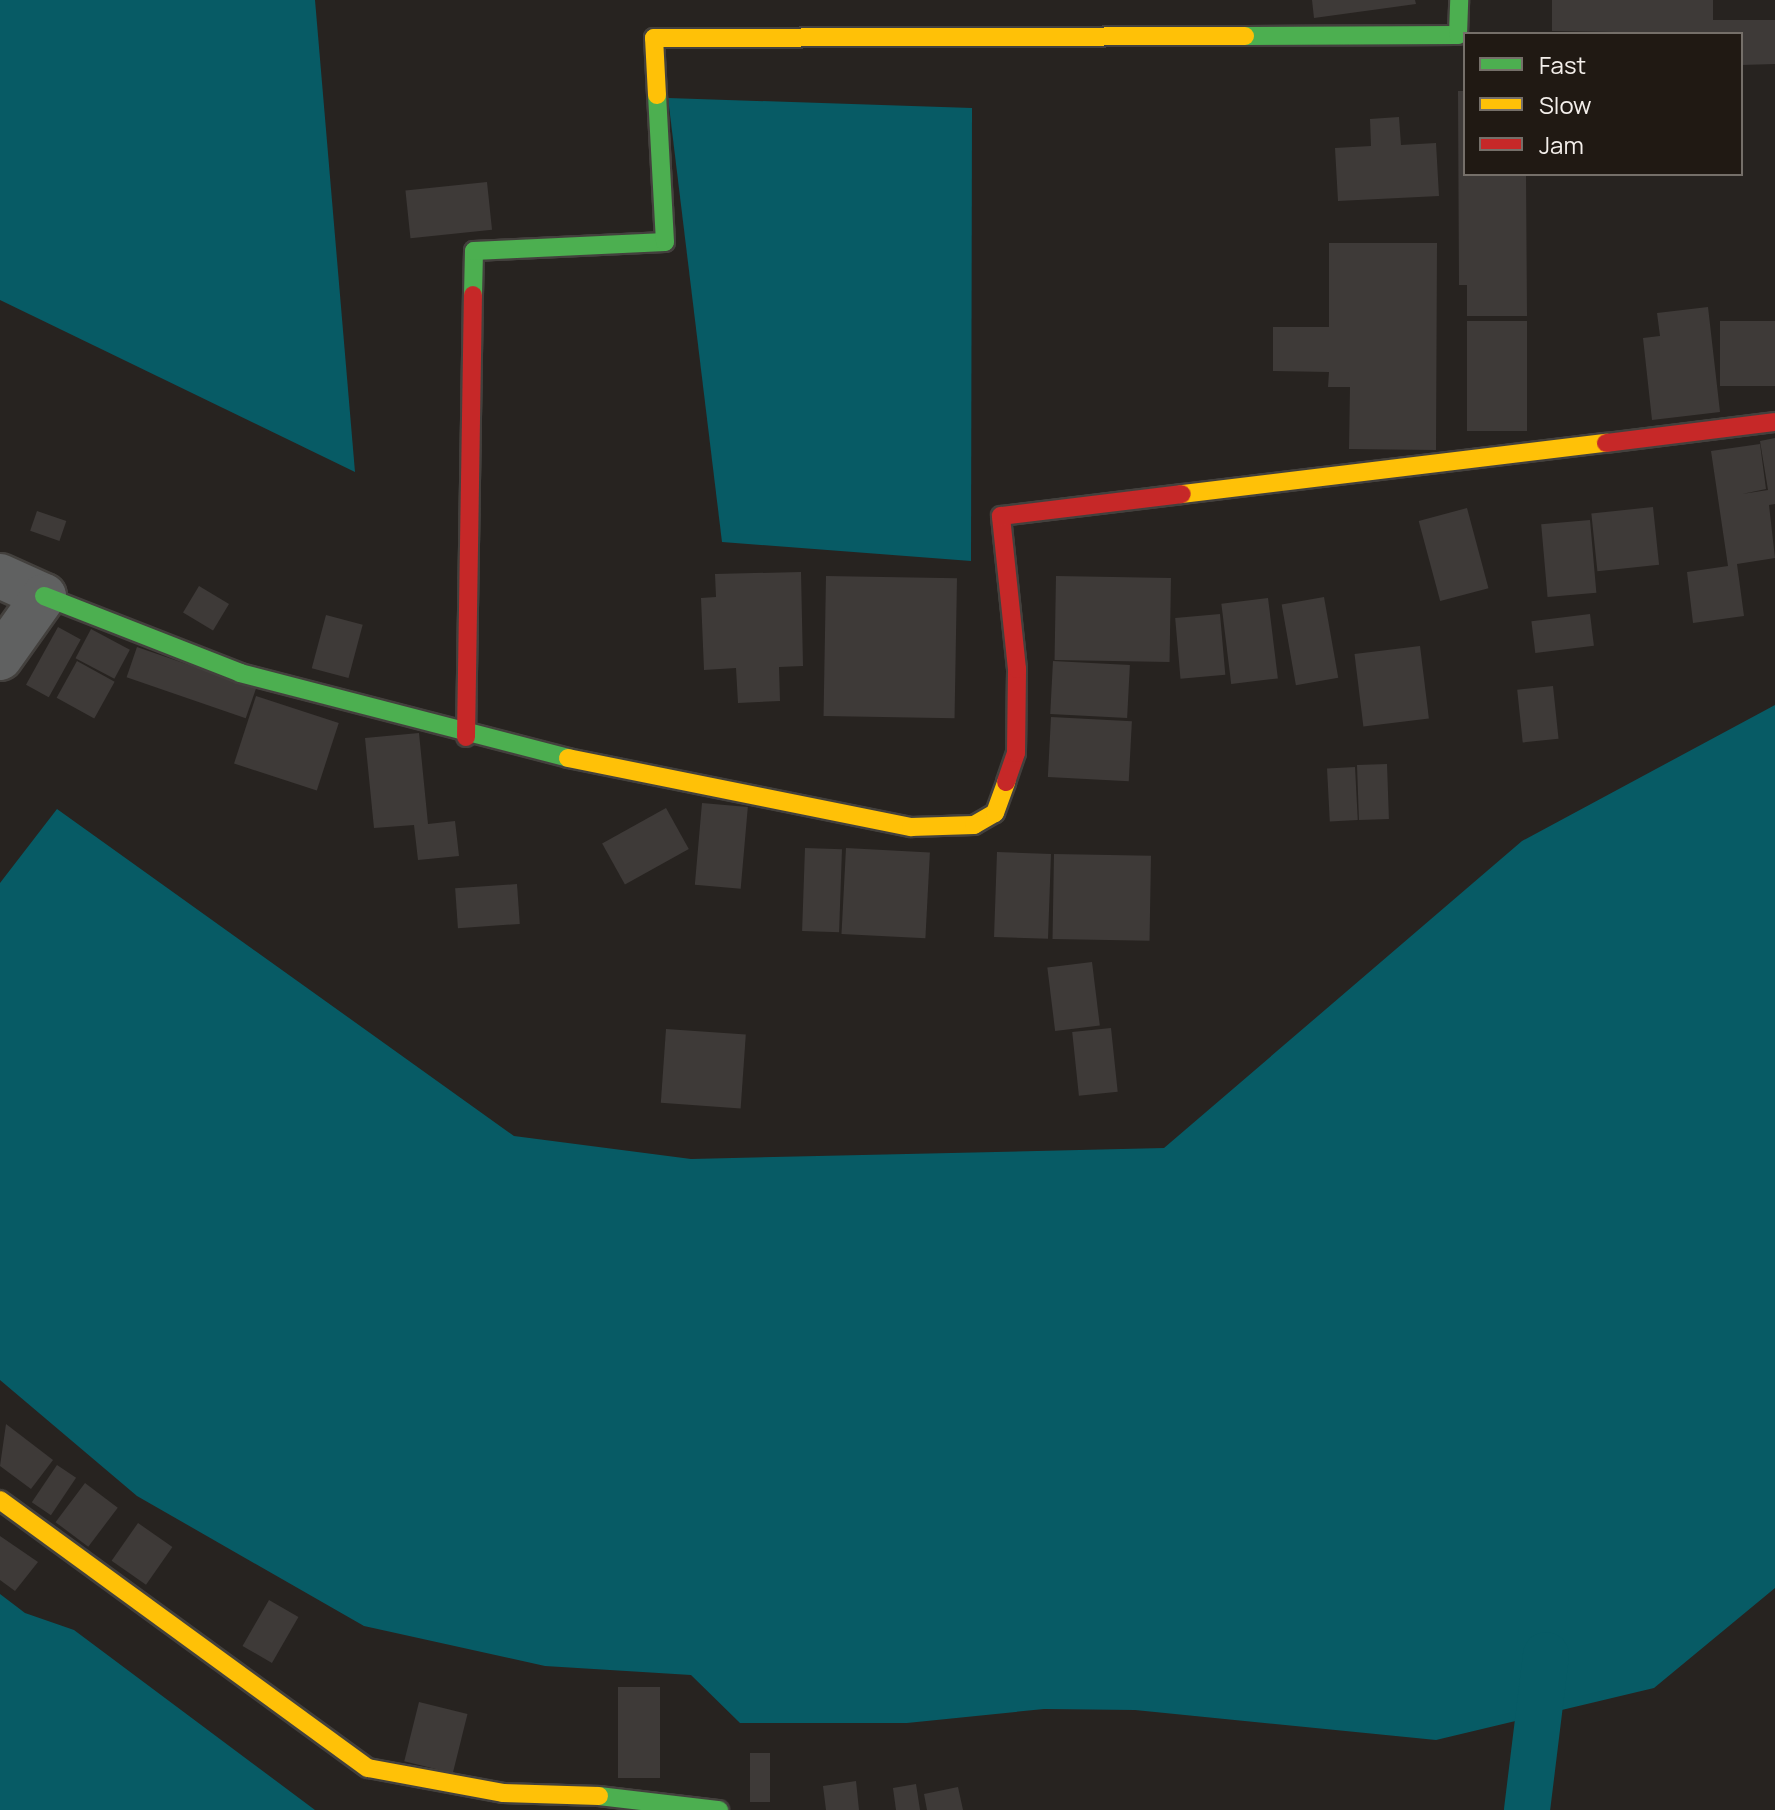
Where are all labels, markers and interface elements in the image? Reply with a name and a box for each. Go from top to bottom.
legend [1463,32,1743,176]
text: Fast [1539,48,1586,81]
text: Slow [1539,88,1592,121]
text: Jam [1539,128,1584,161]

